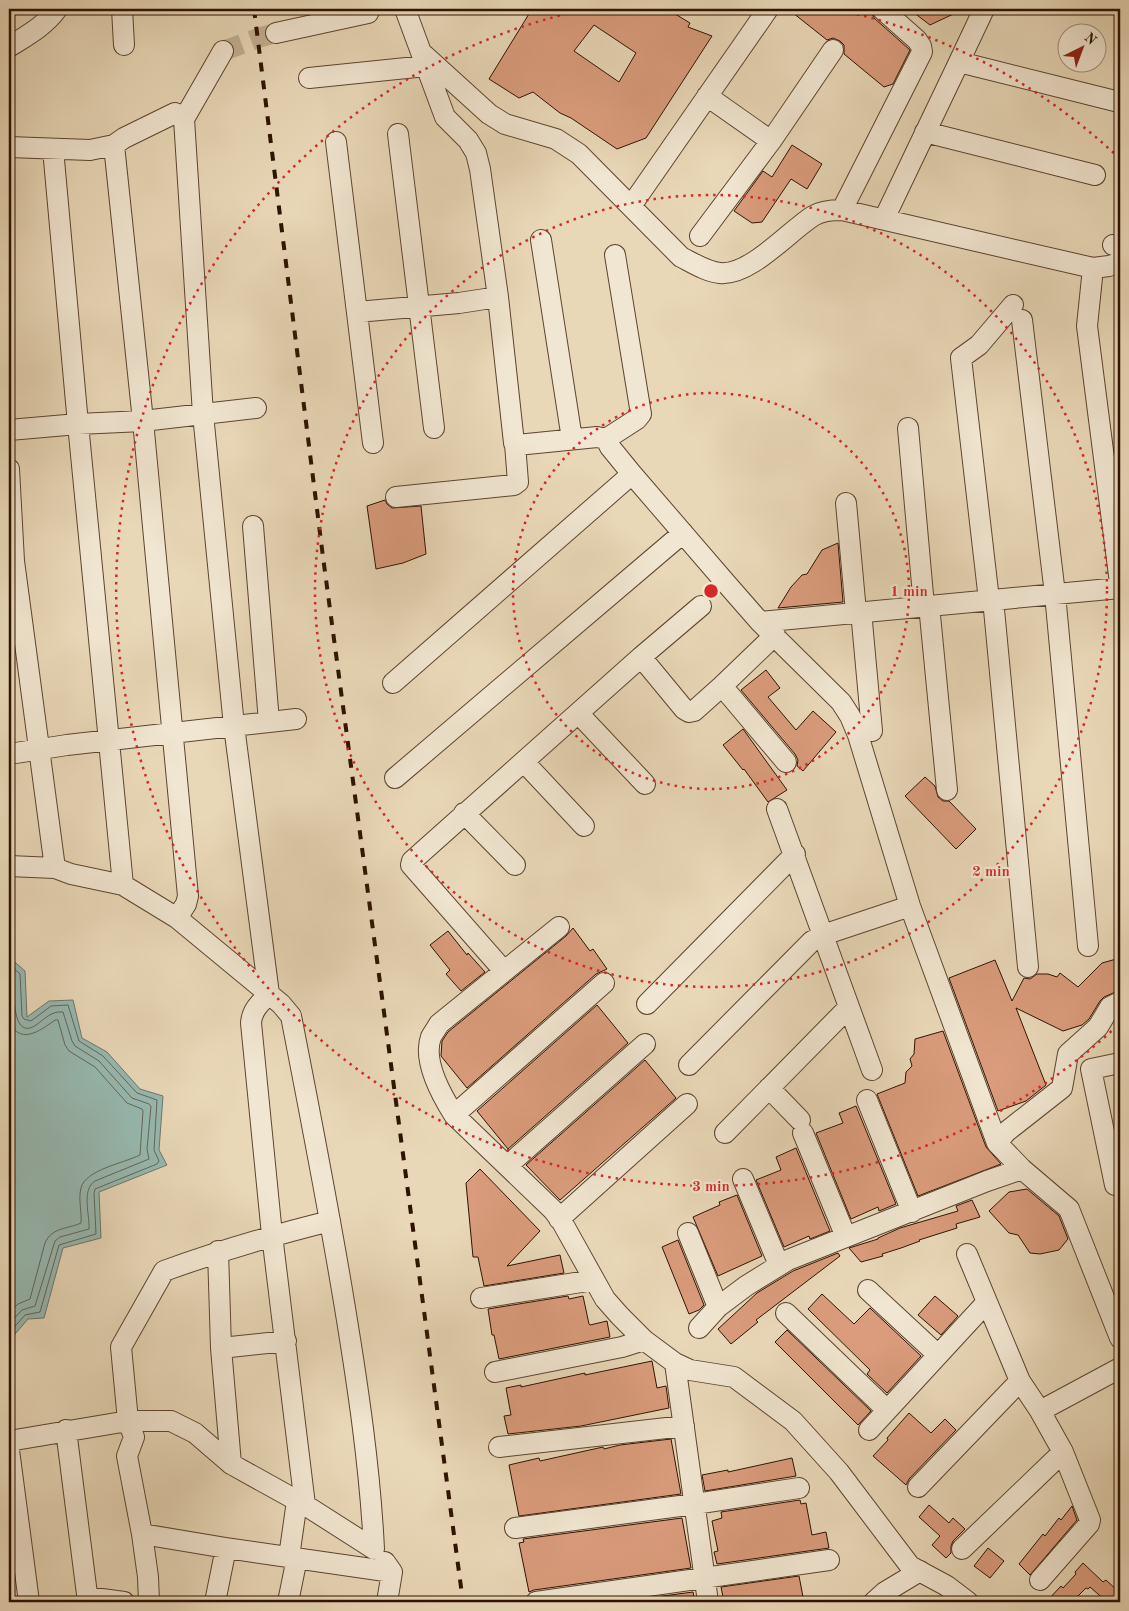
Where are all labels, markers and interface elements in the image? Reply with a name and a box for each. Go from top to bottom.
north arrow [1056,22,1106,72]
text: N [1081,30,1099,48]
centre of rings [702,582,720,600]
text: 1 min [890,585,928,600]
text: 2 min [972,865,1010,880]
text: 3 min [692,1180,730,1195]

